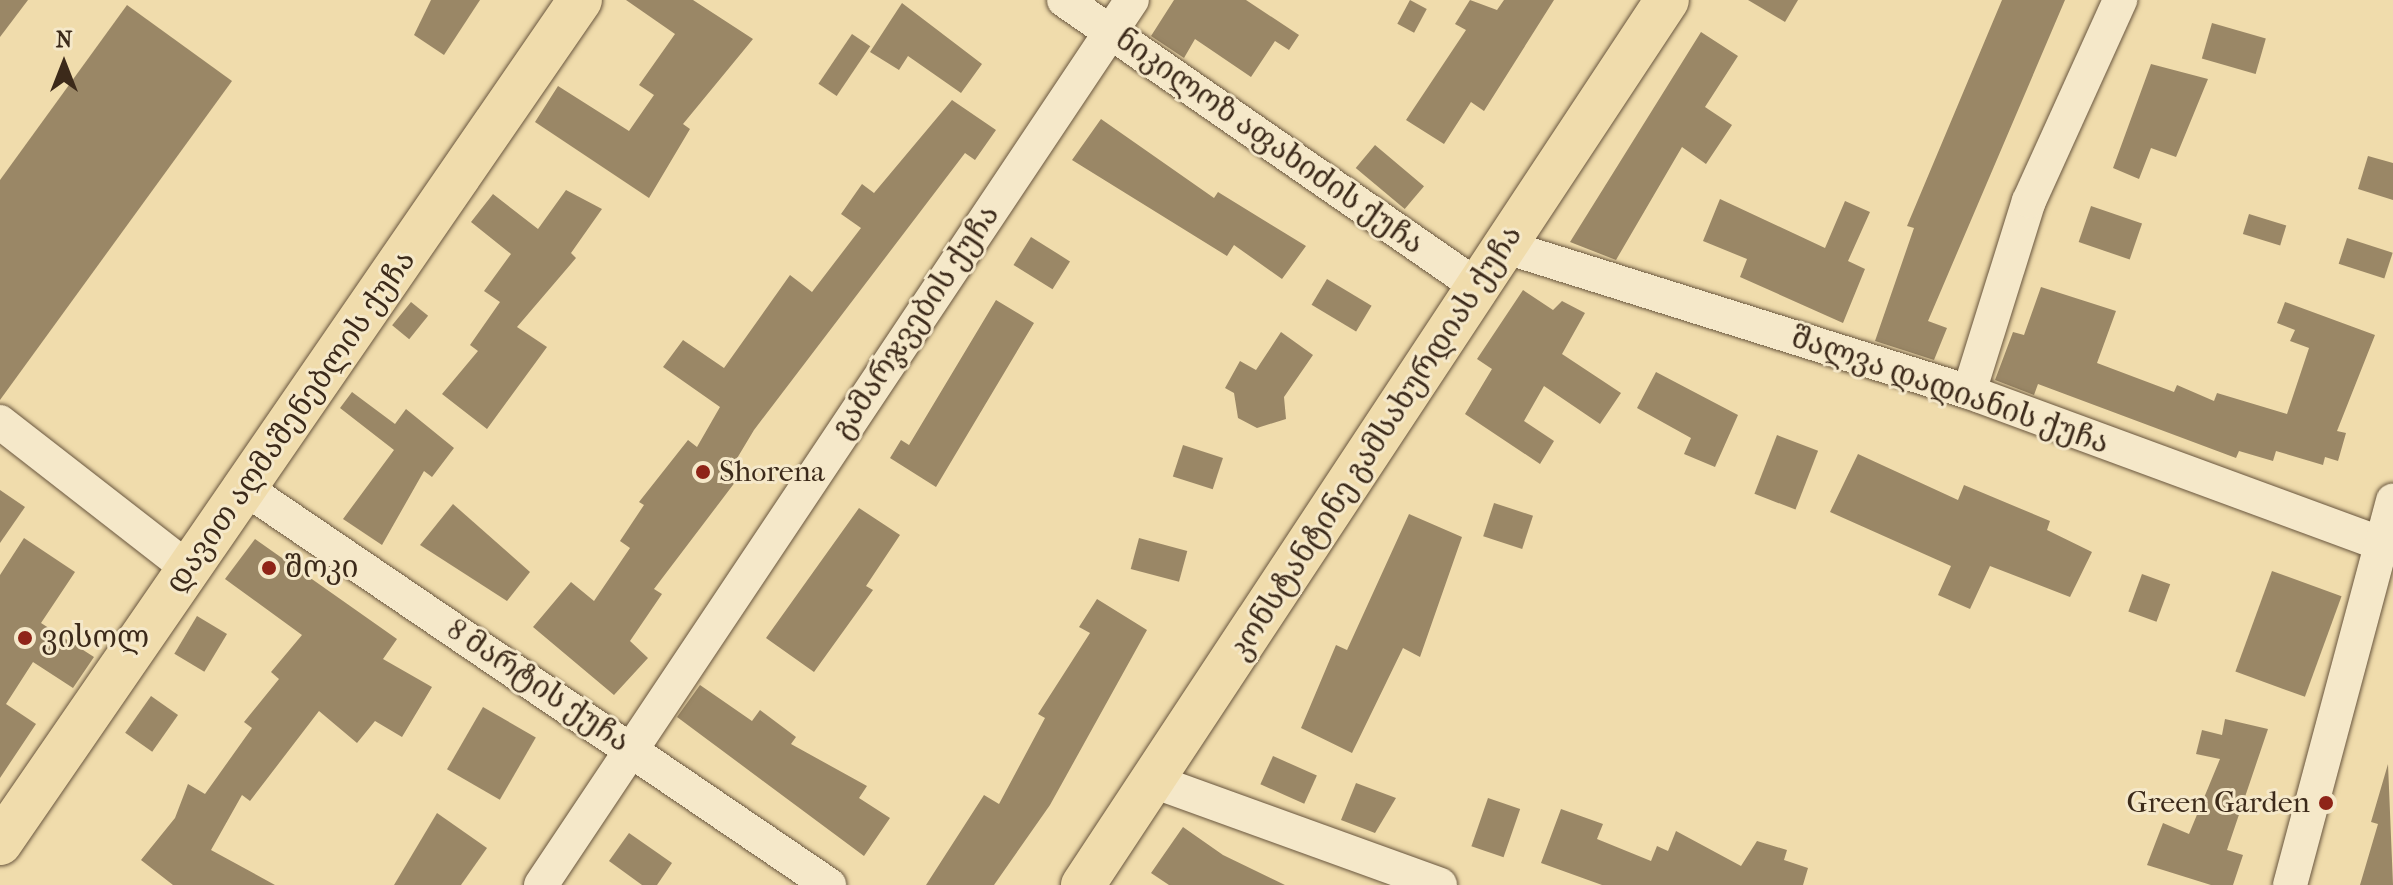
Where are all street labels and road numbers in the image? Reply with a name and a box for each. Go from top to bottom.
street label: ნიკილოზ აფახიძის ქუჩა [1108,22,1430,262]
street label: გამარჯვების ქუჩა [825,198,1007,446]
street label: კონსტანტინე გამსახურდიას ქუჩა [1222,219,1530,667]
street label: დავით აღმაშენებლის ქუჩა [159,244,423,600]
street label: შალვა დადიანის ქუჩა [1787,320,2113,462]
street label: 8 მარტის ქუჩა [440,612,636,760]

